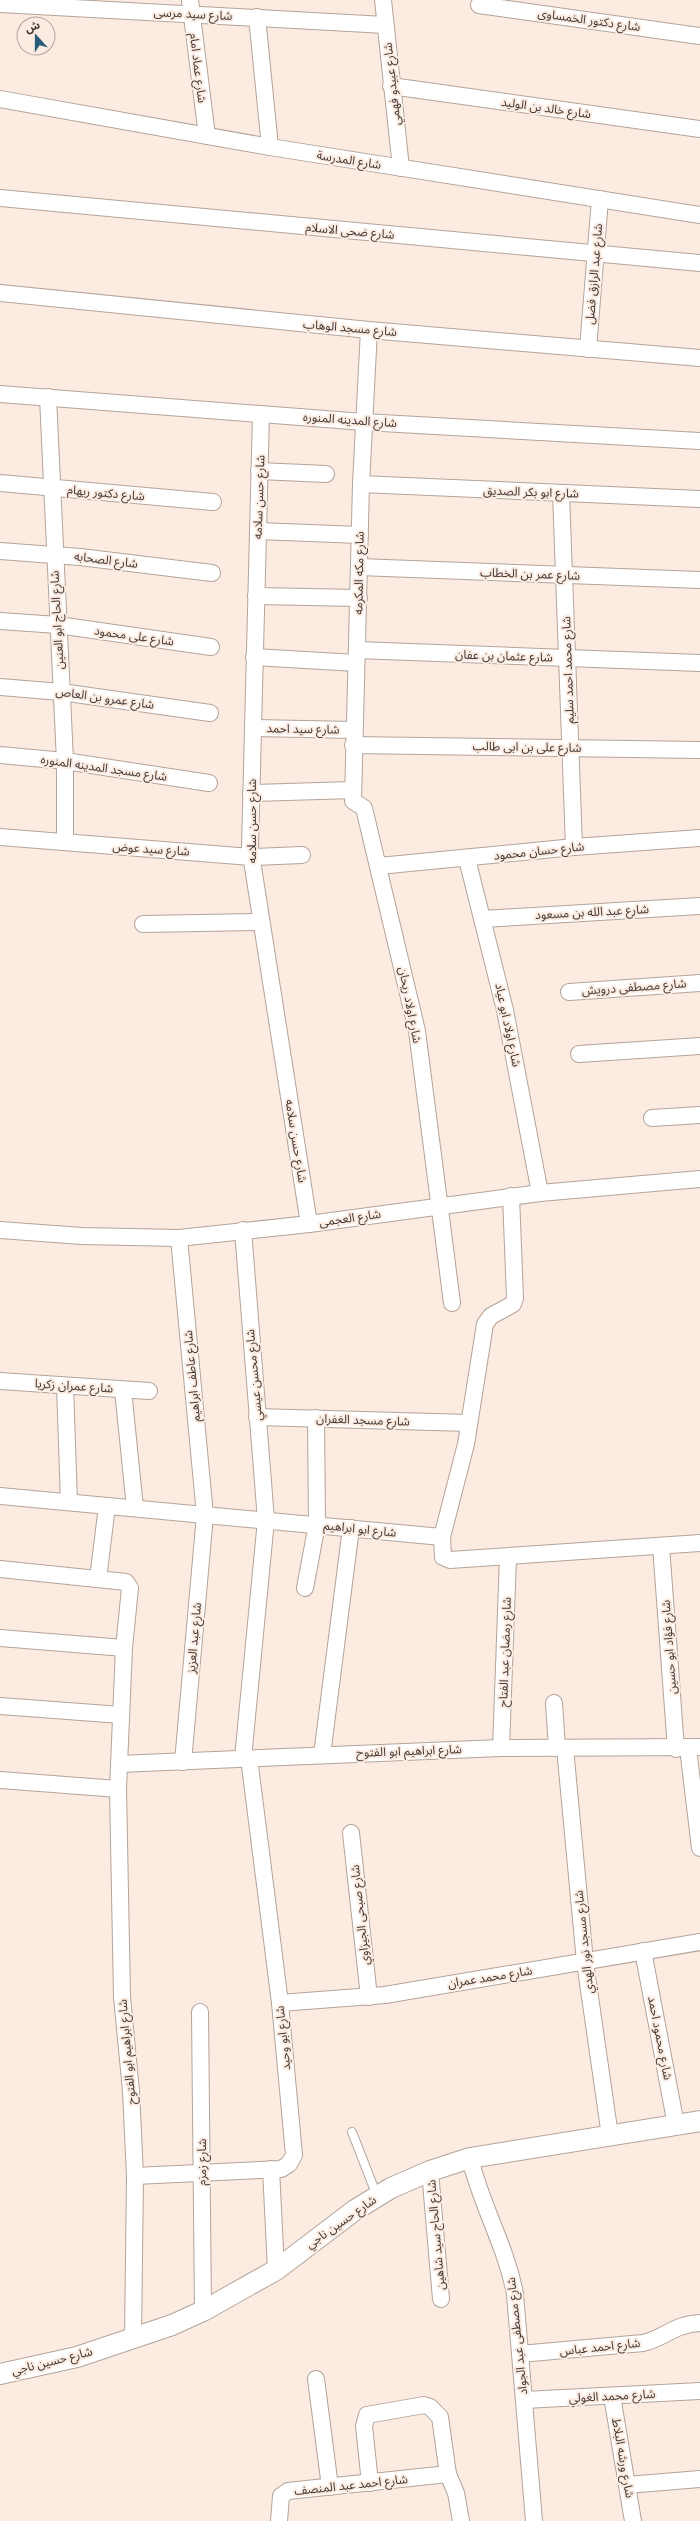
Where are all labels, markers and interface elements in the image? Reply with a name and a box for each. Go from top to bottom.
street label: شارع سيد مرسى [153,3,233,25]
street label: شارع دكتور الخمساوى [536,4,642,36]
north arrow [16,16,56,56]
text: ش [23,16,42,36]
street label: شارع عماد امام [185,32,211,104]
street label: شارع عبيدو فهمي [379,42,406,126]
street label: شارع خالد بن الوليد [500,93,592,123]
street label: شارع المدرسة [315,146,383,174]
street label: شارع ضحى الاسلام [305,218,395,244]
street label: شارع عبد الرازق فضل [581,223,607,325]
street label: شارع مسجد الوهاب [302,315,398,341]
street label: شارع المدينه المنوره [303,408,397,432]
street label: شارع حسن سلامه [249,455,269,539]
street label: شارع دكتور ريهام [66,481,146,505]
street label: شارع ابو بكر الصديق [483,481,579,503]
street label: شارع مكه المكرمه [349,531,369,615]
street label: شارع الصحابه [73,547,139,573]
street label: شارع عمر بن الخطاب [480,563,580,585]
street label: شارع الحاج ابو العنين [45,570,69,670]
street label: شارع محمد احمد سليم [557,616,579,724]
street label: شارع على محمود [93,621,175,651]
street label: شارع عثمان بن عفان [455,645,553,667]
street label: شارع عمرو بن العاص [55,682,155,714]
street label: شارع سيد احمد [266,719,340,739]
street label: شارع على بن ابى طالب [472,737,582,757]
street label: شارع مسجد المدينه المنوره [40,750,168,786]
street label: شارع حسن سلامه [243,779,261,863]
street label: شارع سيد عوض [112,837,190,861]
street label: شارع حسان محمود [493,837,585,865]
street label: شارع عبد الله بن مسعود [535,900,649,924]
street label: شارع اولاد ريحان [394,965,426,1045]
street label: شارع مصطفى درويش [581,974,687,1000]
street label: شارع اولاد ابو عياد [490,981,526,1069]
street label: شارع حسن سلامه [281,1098,311,1184]
street label: شارع العجمى [318,1205,382,1231]
street label: شارع محسن عيسي [241,1328,268,1422]
street label: شارع عاطف ابراهيم [179,1329,205,1423]
street label: شارع عمران زكريا [34,1374,114,1398]
street label: شارع مسجد الغفران [316,1409,410,1431]
street label: شارع ابو ابراهيم [323,1516,397,1542]
street label: شارع رمضان عبد الفتاح [494,1597,516,1707]
street label: شارع فؤاد ابو حسين [657,1599,681,1695]
street label: شارع عبد العزيز [182,1602,206,1675]
street label: شارع ابراهيم ابو الفتوح [356,1740,462,1762]
street label: شارع صبحى الجيزاوي [346,1864,375,1966]
street label: شارع مسجد نور الهدي [570,1889,599,1995]
street label: شارع محمد عمران [446,1961,534,1993]
street label: شارع محمود احمد [643,1994,677,2082]
street label: شارع ابراهيم ابو الفتوح [113,1999,141,2105]
street label: شارع ابو وحيد [271,2005,295,2071]
street label: شارع زمزم [193,2139,211,2185]
street label: شارع الحاج سيد شاهين [422,2179,450,2291]
street label: شارع حسين ناجي [302,2191,381,2254]
street label: شارع مصطفى عبد الجواد [502,2276,532,2396]
street label: شارع احمد عباس [559,2334,641,2360]
street label: شارع حسين ناجي [10,2342,95,2381]
street label: شارع محمد الغولي [568,2385,656,2408]
street label: شارع ورشه البلاط [607,2417,639,2499]
street label: شارع احمد عبد المنصف [293,2470,409,2500]

